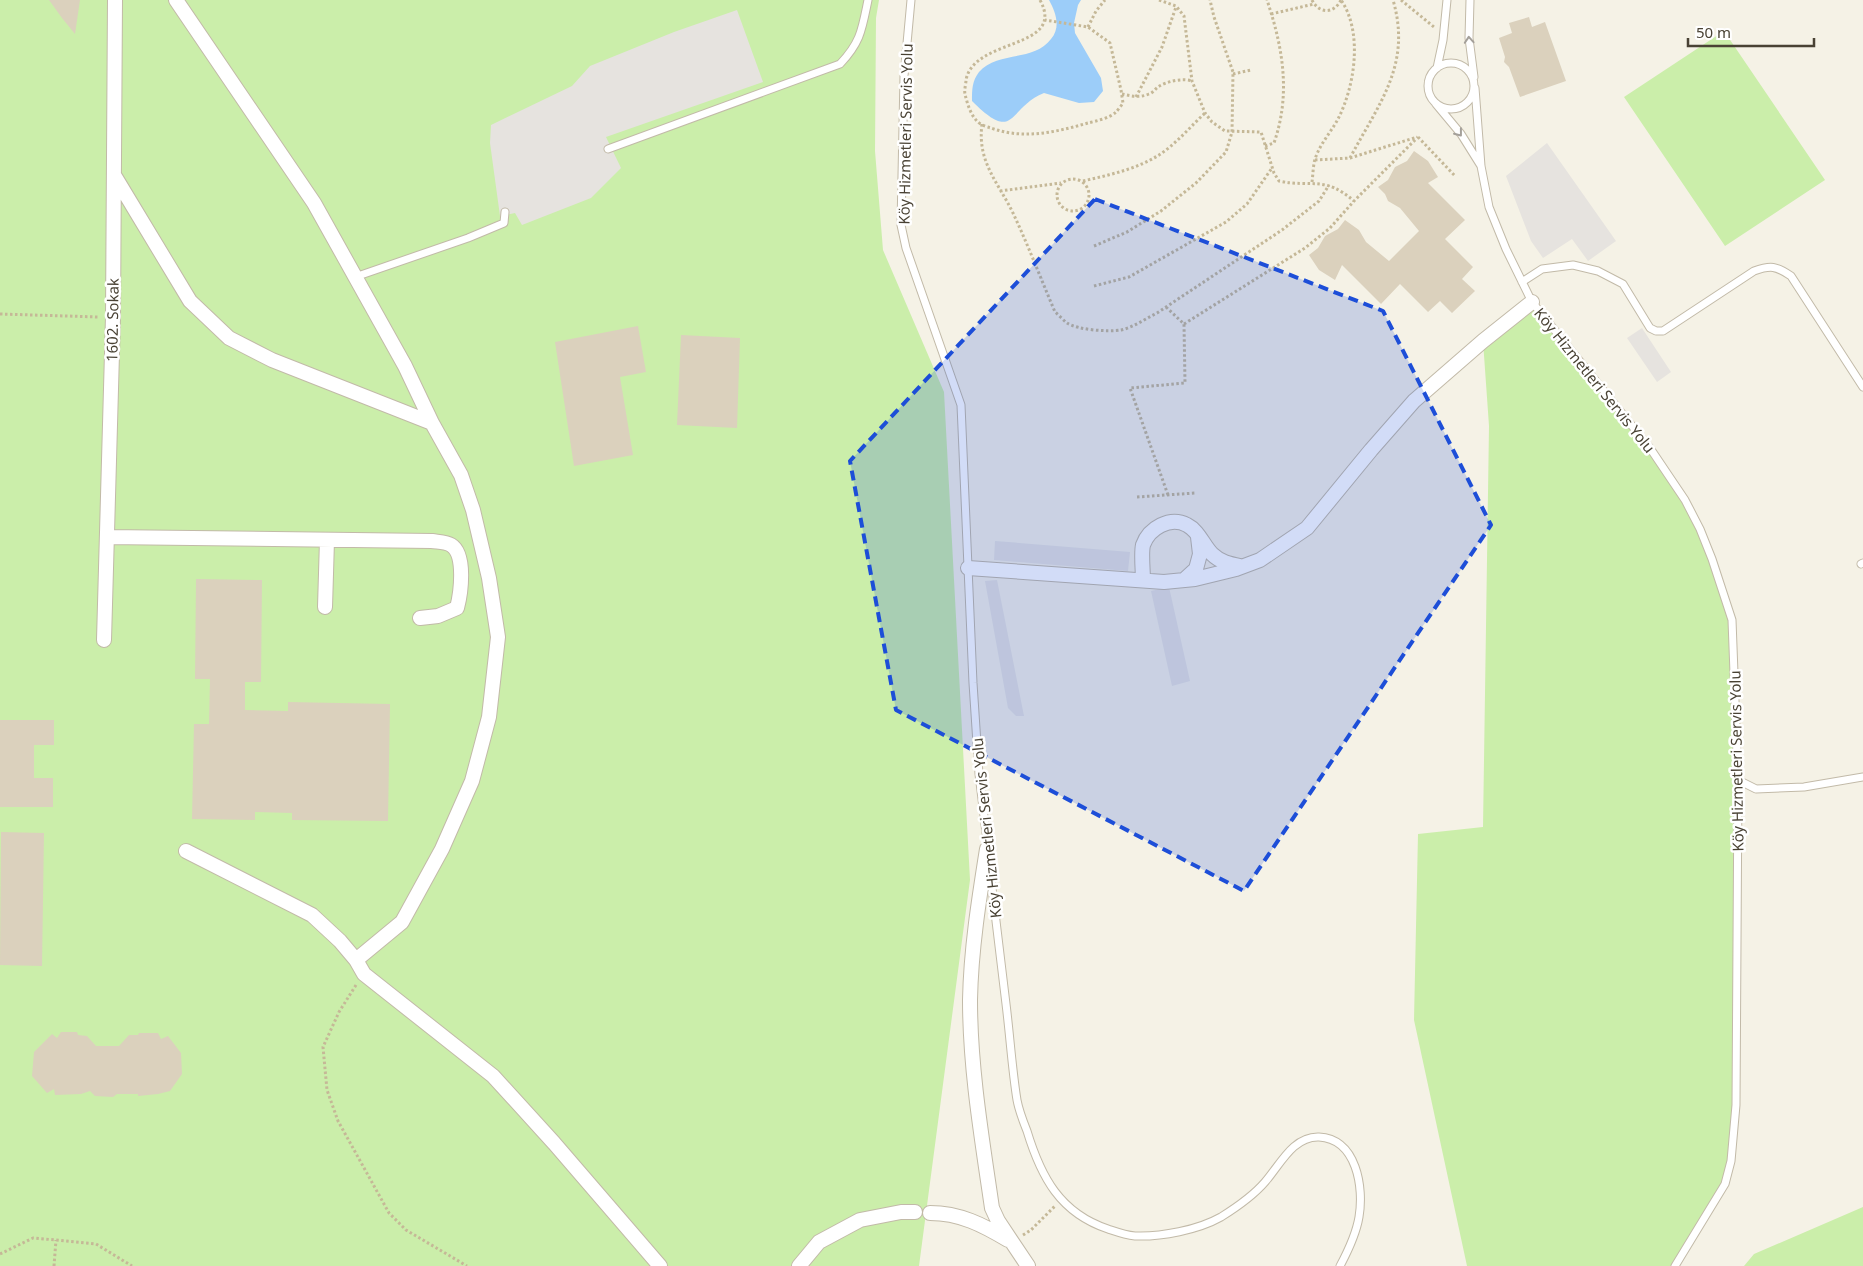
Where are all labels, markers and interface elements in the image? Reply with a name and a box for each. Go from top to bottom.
scale bar [1688,15,1814,47]
text: 50 m [1696,22,1731,42]
one-way arrow [1464,36,1475,44]
street label: Köy Hizmetleri Servis Yolu [893,43,917,225]
one-way arrow [1453,127,1462,137]
street label: 1602. Sokak [101,278,123,362]
street label: Köy Hizmetleri Servis Yolu [1530,303,1660,457]
street label: Köy Hizmetleri Servis Yolu [1724,670,1748,852]
street label: Köy Hizmetleri Servis Yolu [967,737,1005,919]

